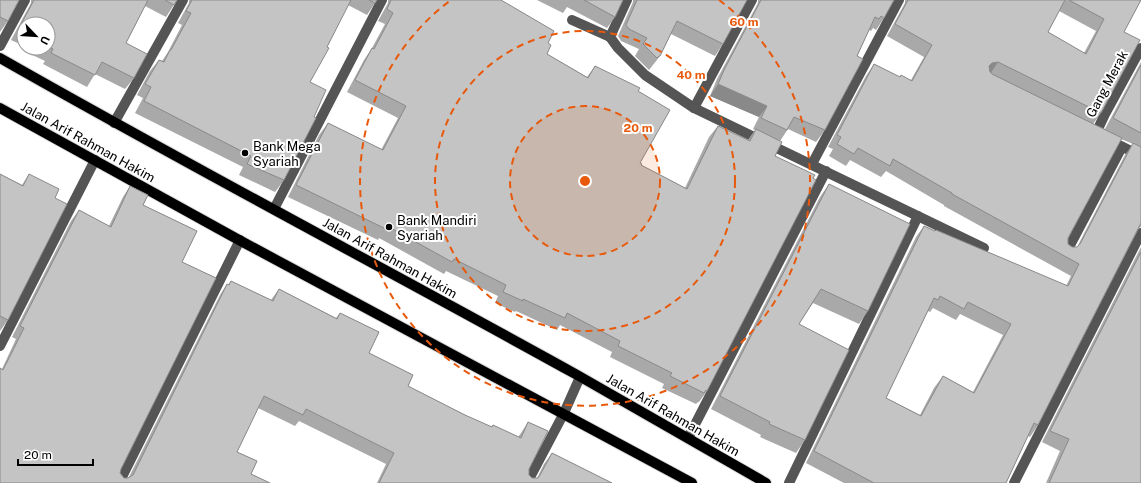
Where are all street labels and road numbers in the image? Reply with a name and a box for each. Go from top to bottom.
street label: Gang Merak [1083,48,1131,120]
street label: Jalan Arif Rahman Hakim [18,99,158,185]
street label: Jalan Arif Rahman Hakim [320,215,460,301]
street label: Jalan Arif Rahman Hakim [604,371,742,459]

